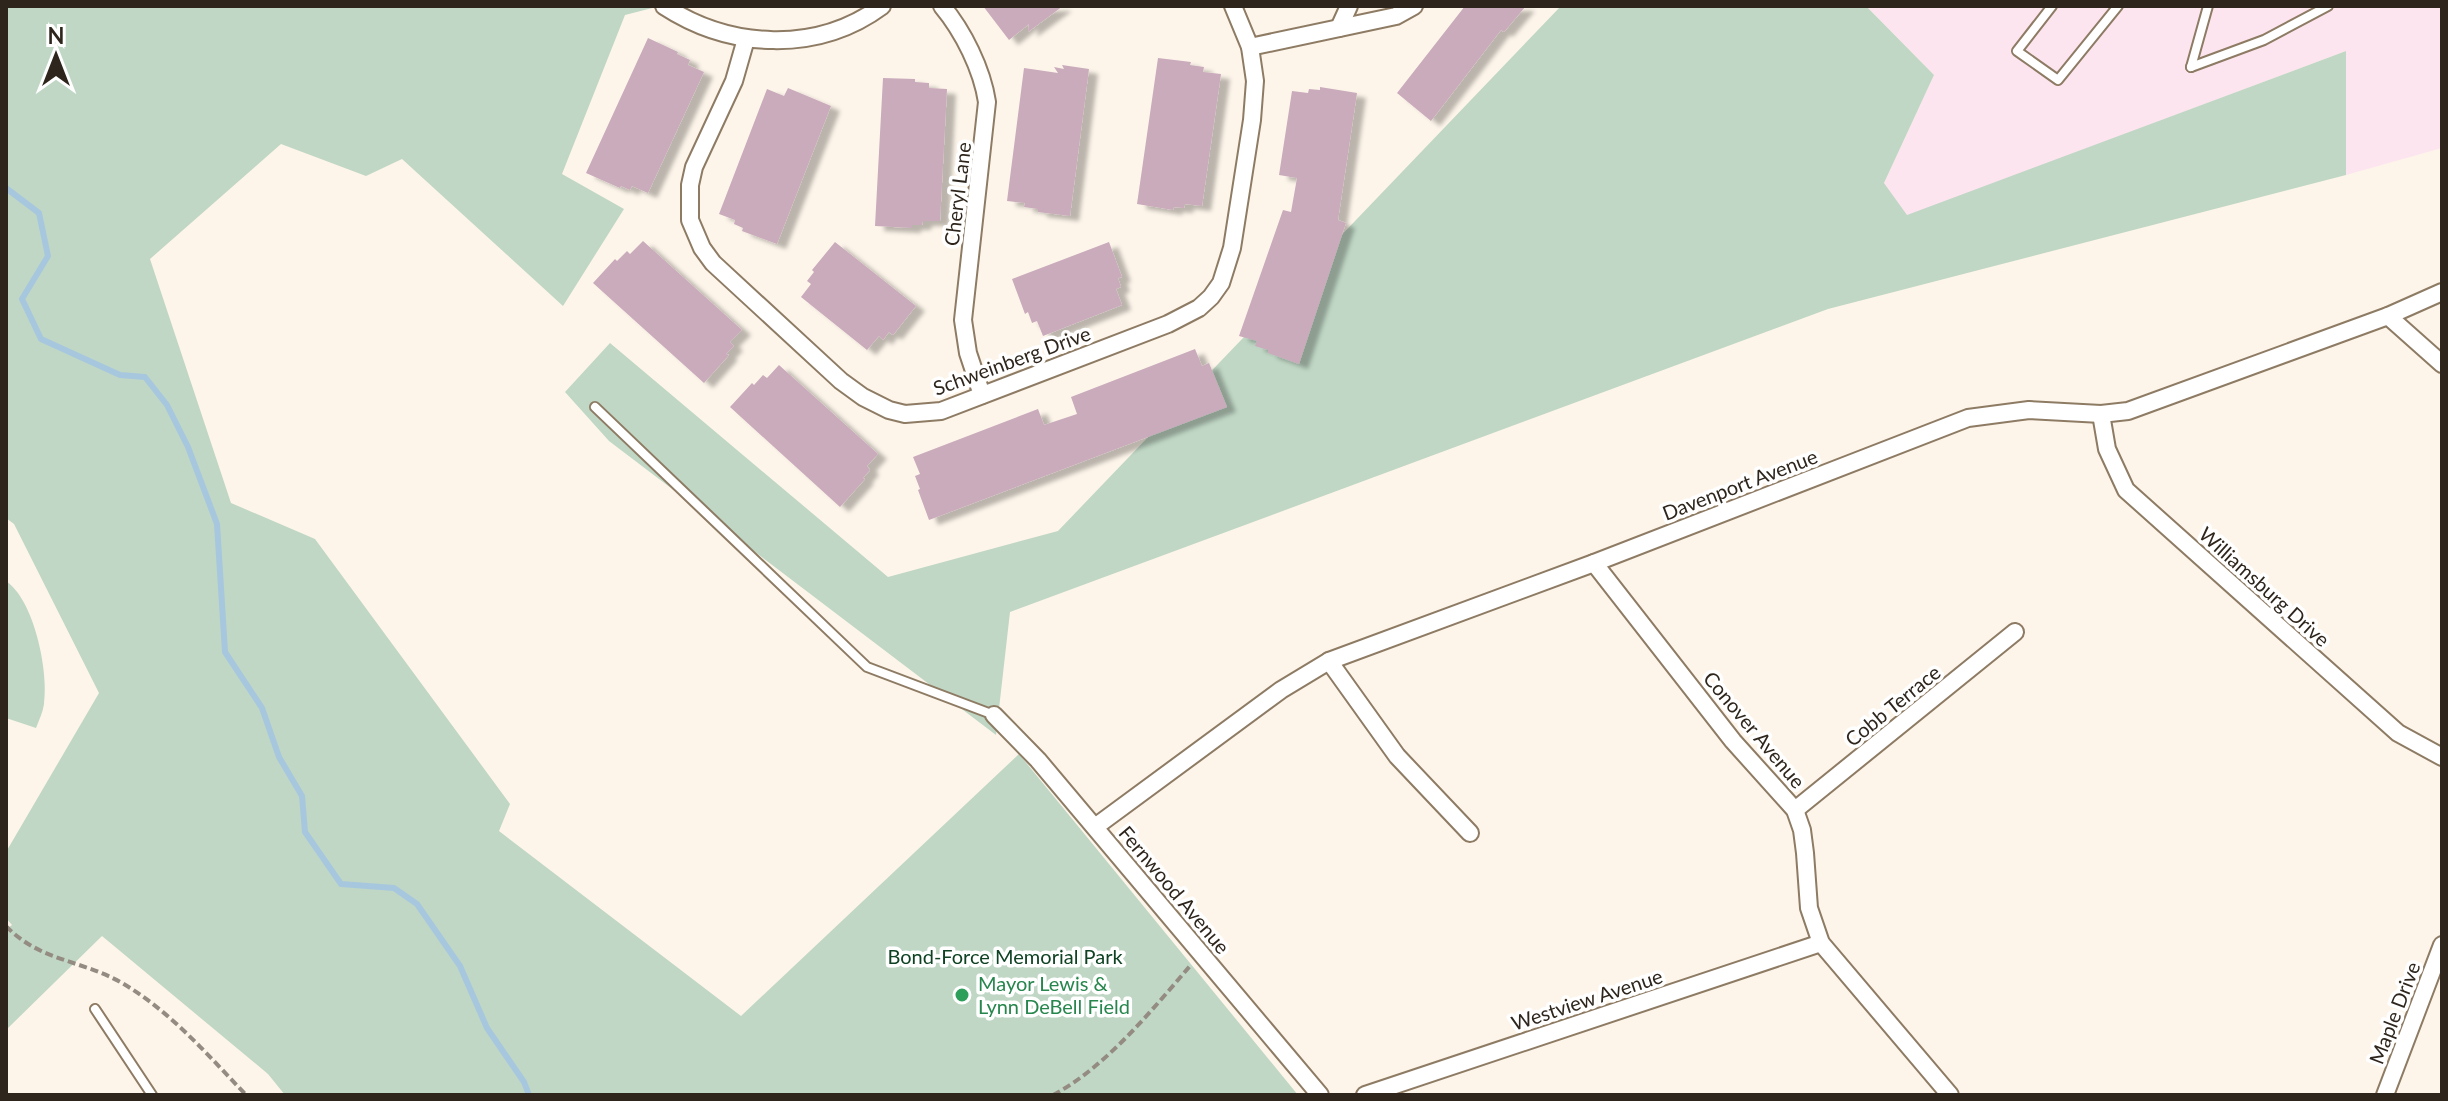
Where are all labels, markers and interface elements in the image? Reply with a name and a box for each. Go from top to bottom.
north arrow [16,16,96,96]
text: N [48,22,64,49]
street label: Cheryl Lane [939,141,975,247]
street label: Schweinberg Drive [930,320,1094,400]
street label: Davenport Avenue [1659,443,1821,525]
street label: Williamsburg Drive [2194,521,2335,651]
street label: Cobb Terrace [1840,660,1945,751]
street label: Conover Avenue [1699,666,1811,793]
street label: Fernwood Avenue [1114,821,1235,958]
park label: Bond-Force Memorial Park [887,944,1123,968]
street label: Maple Drive [2364,958,2425,1067]
street label: Westview Avenue [1508,963,1665,1035]
place label: Mayor Lewis & Lynn DeBell Field [978,971,1130,1018]
marker: Mayor Lewis & Lynn DeBell Field [953,986,971,1004]

